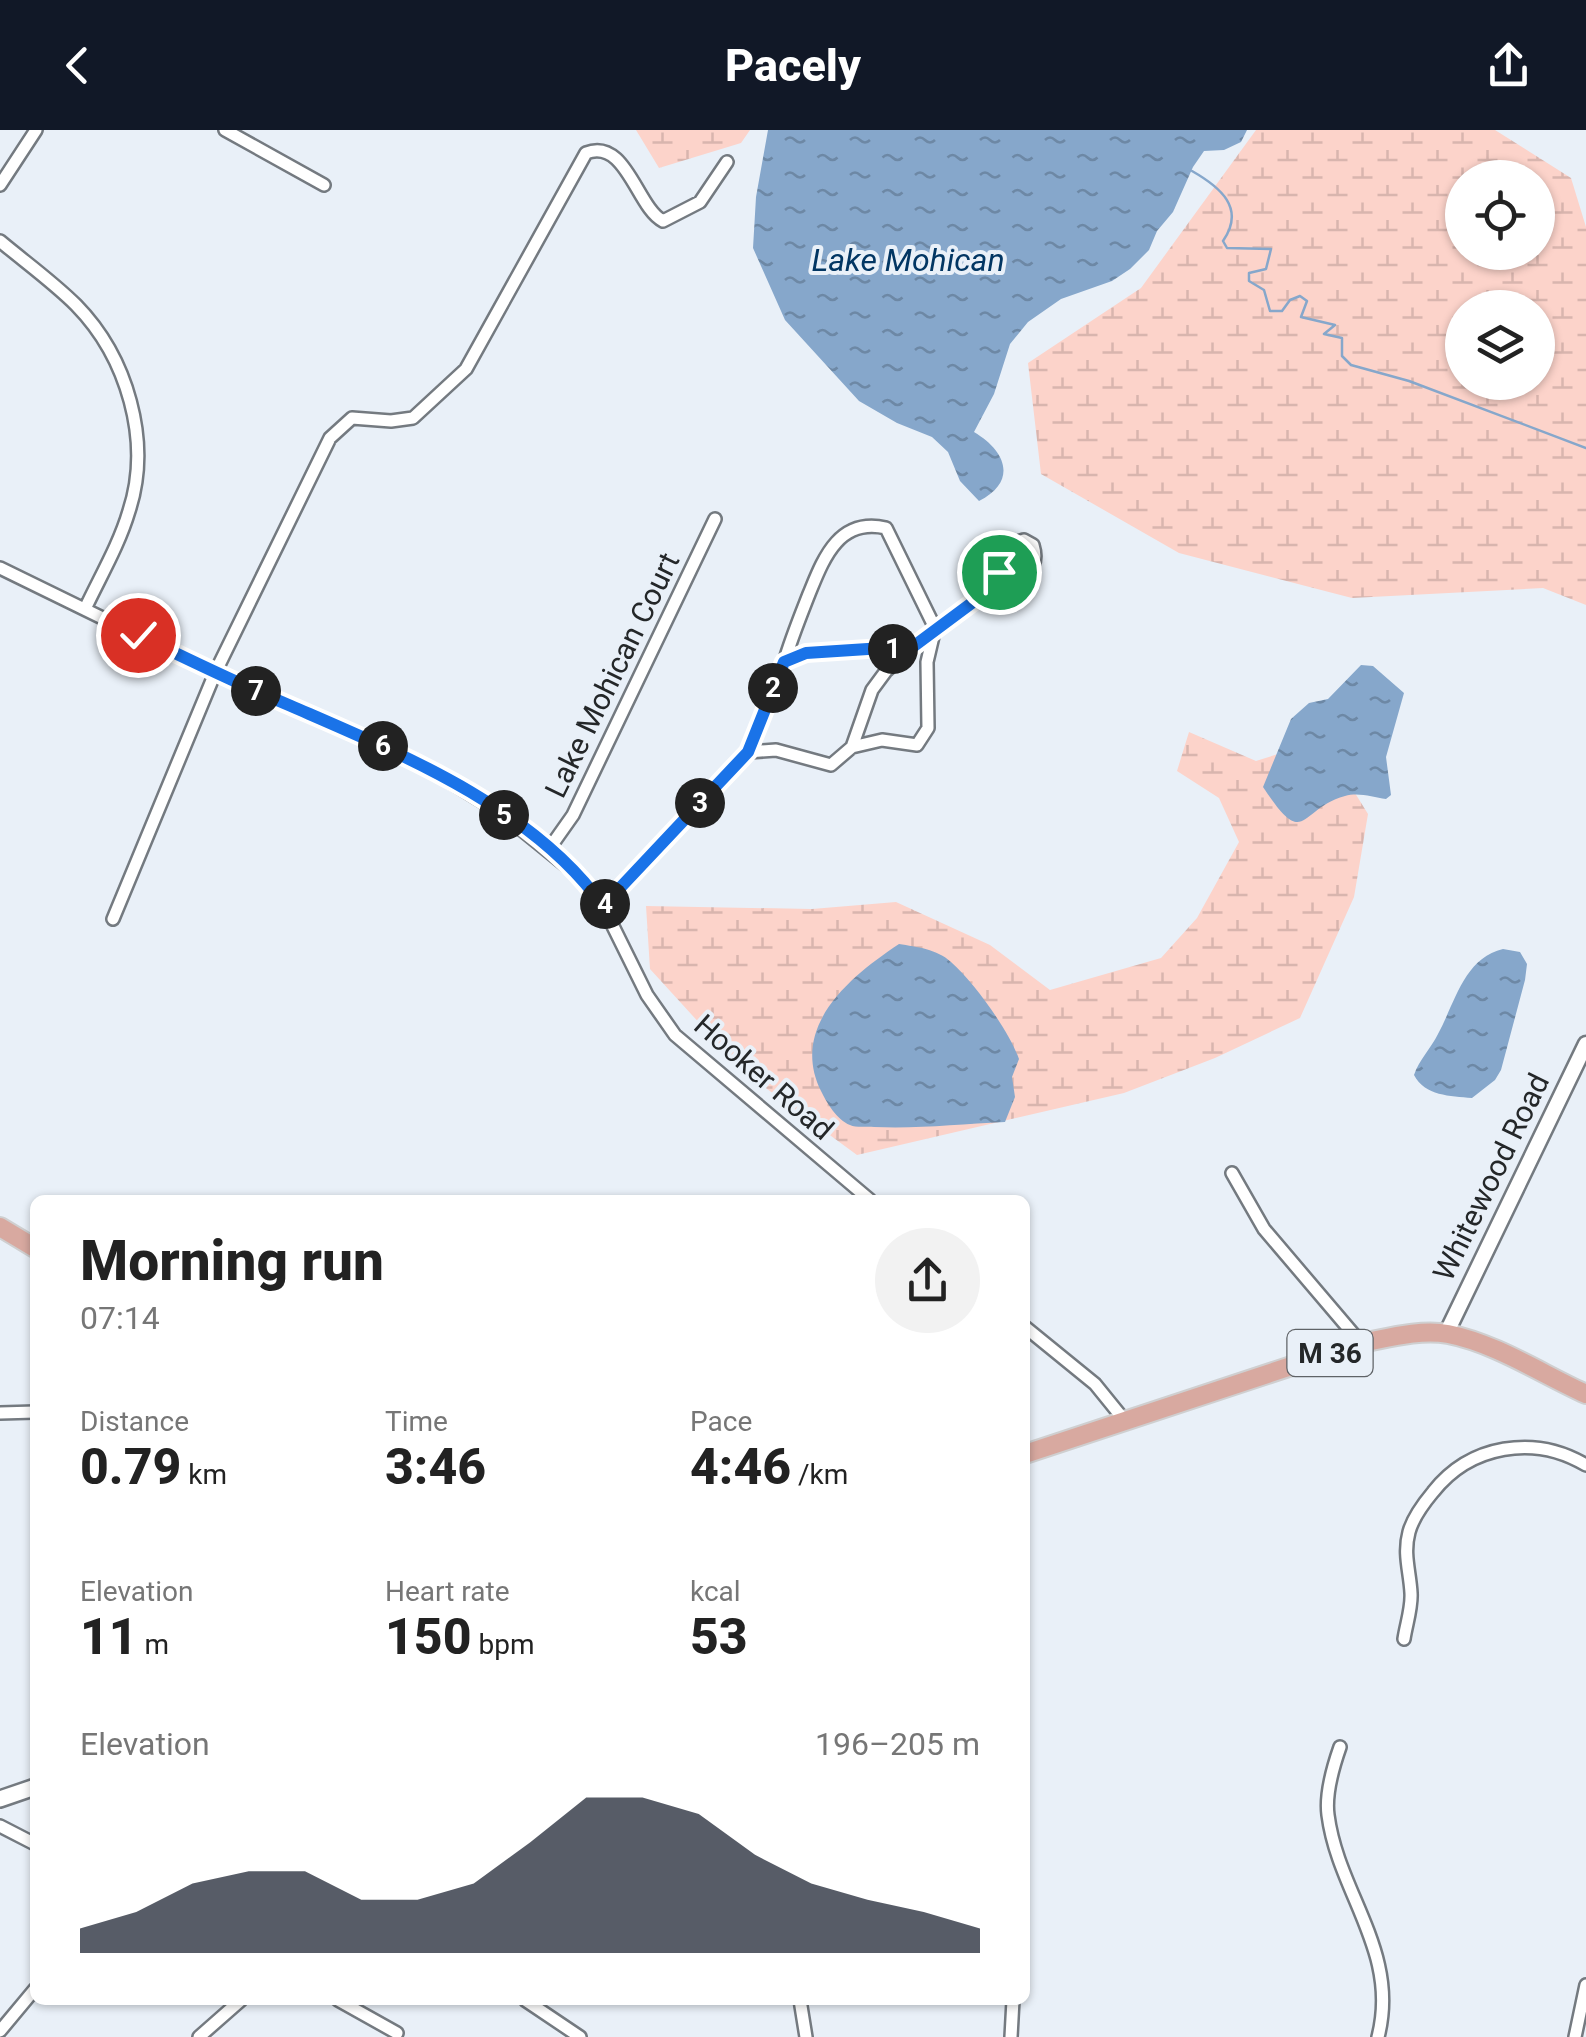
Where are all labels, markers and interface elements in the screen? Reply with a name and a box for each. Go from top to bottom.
icon: back [50,38,105,93]
icon: share [1481,38,1536,93]
text: Pacely [725,39,861,92]
map controls [1445,160,1555,400]
button: locate [1445,160,1555,270]
water label: Lake Mohican [811,241,1005,279]
button: layers [1445,290,1555,400]
pin [957,530,1042,615]
icon: arrive [972,545,1027,600]
street label: Lake Mohican Court [538,547,686,803]
pin [96,593,181,678]
icon: check [111,608,166,663]
pin: 1 [868,624,918,674]
text: 1 [885,632,901,665]
pin: 2 [748,663,798,713]
pin: 7 [231,666,281,716]
text: 2 [765,671,781,704]
text: 7 [248,674,264,707]
pin: 6 [358,721,408,771]
text: 6 [375,729,391,762]
pin: 3 [675,778,725,828]
text: 3 [692,786,708,819]
pin: 5 [479,790,529,840]
text: 5 [496,798,512,831]
pin: 4 [580,879,630,929]
text: 4 [597,887,613,920]
street label: Hooker Road [687,1007,841,1147]
street label: Whitewood Road [1426,1068,1556,1286]
button: share [875,1228,980,1333]
text: Morning run [80,1229,384,1293]
text: 07:14 [80,1299,160,1337]
road number: M 36 [1288,1330,1372,1376]
text: Distance [80,1405,189,1438]
text: Time [385,1405,448,1438]
text: Pace [690,1405,752,1438]
text: 0.79 [80,1438,181,1496]
text: 3:46 [385,1438,486,1496]
text: 4:46 [690,1438,791,1496]
text: km [181,1458,227,1491]
text: /km [791,1458,848,1491]
text: Elevation [80,1575,193,1608]
text: Heart rate [385,1575,510,1608]
text: kcal [690,1575,741,1608]
text: 11 [80,1608,138,1666]
text: 150 [385,1608,472,1666]
text: 53 [690,1608,748,1666]
text: m [138,1628,169,1661]
text: bpm [472,1628,534,1661]
text: Elevation [80,1725,210,1763]
text: 196–205 m [815,1725,980,1763]

